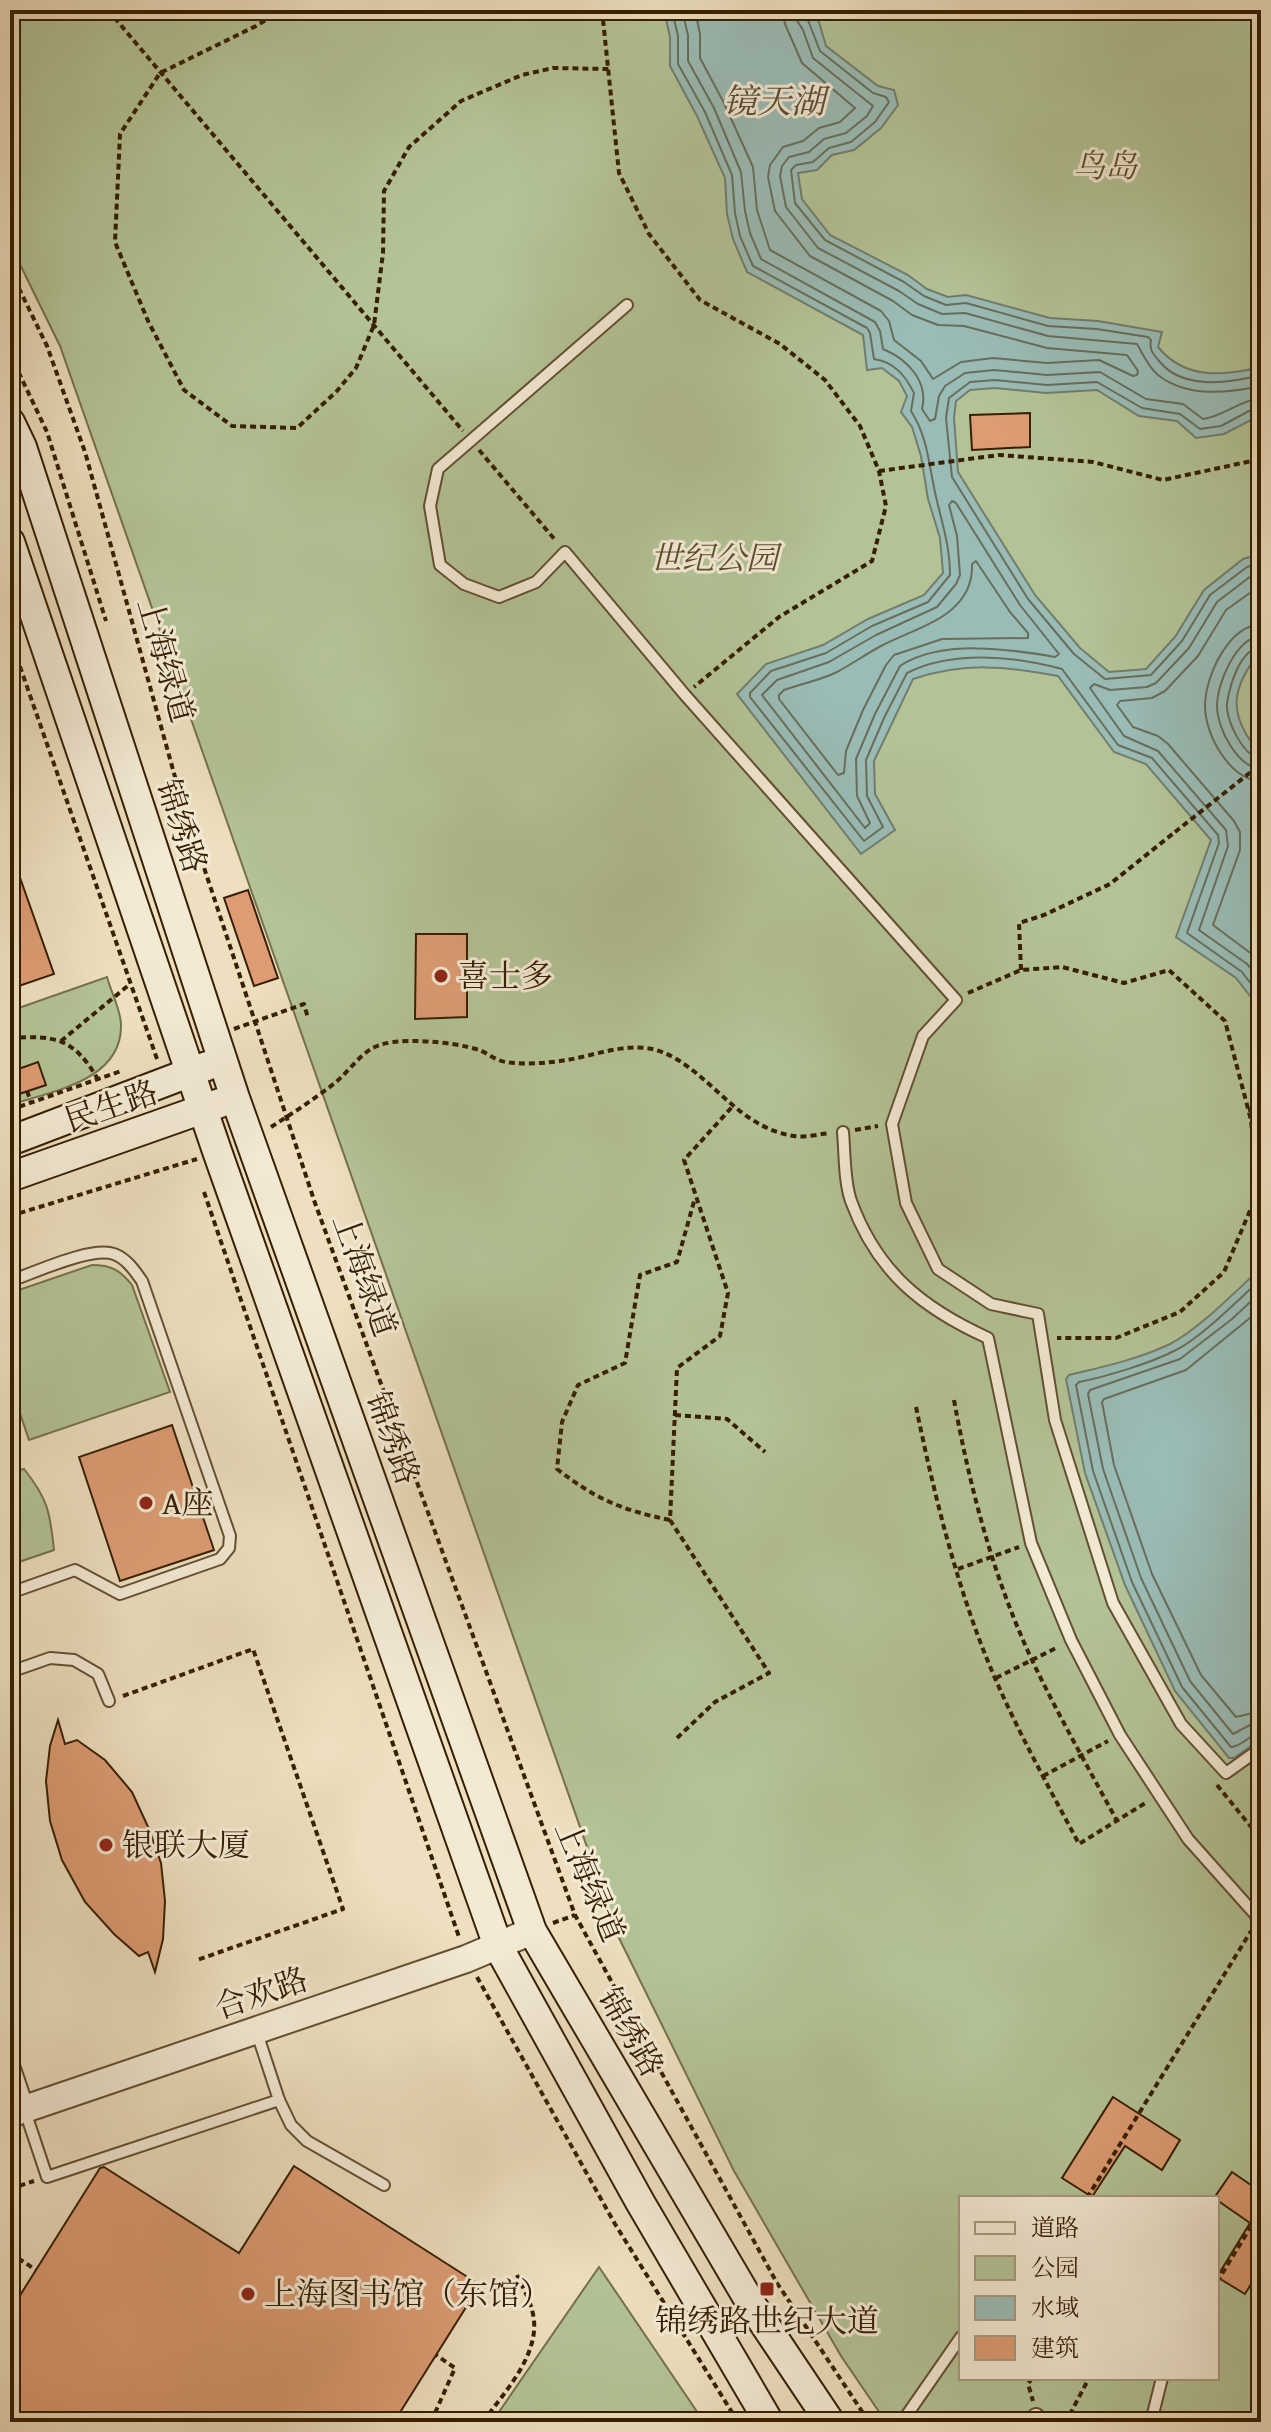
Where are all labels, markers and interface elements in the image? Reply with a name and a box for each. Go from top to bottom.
water label: 镜天湖 [723,76,831,125]
park label: 鸟岛 [1073,142,1138,189]
park label: 世纪公园 [650,534,783,581]
street label: 上海绿道 [126,592,207,728]
street label: 锦绣路 [145,773,220,879]
place label: 喜士多 [457,952,553,999]
marker: 喜士多 [432,967,450,985]
street label: 民生路 [58,1068,164,1143]
street label: 上海绿道 [321,1207,409,1343]
street label: 锦绣路 [355,1385,432,1491]
place label: A座 [162,1479,213,1526]
marker: A座 [137,1494,155,1512]
street label: 上海绿道 [544,1813,637,1949]
place label: 银联大厦 [122,1821,250,1868]
marker: 银联大厦 [97,1836,115,1854]
street label: 合欢路 [208,1955,314,2030]
street label: 锦绣路 [587,1978,676,2085]
legend [959,2196,1219,2380]
text: 道路 [1031,2210,1079,2245]
text: 公园 [1031,2250,1079,2285]
place label: 上海图书馆（东馆） [264,2270,552,2317]
marker: 锦绣路世纪大道 [758,2280,776,2298]
marker: 上海图书馆（东馆） [239,2285,257,2303]
text: 水域 [1031,2290,1079,2325]
place label: 锦绣路世纪大道 [655,2297,879,2344]
text: 建筑 [1031,2330,1079,2365]

